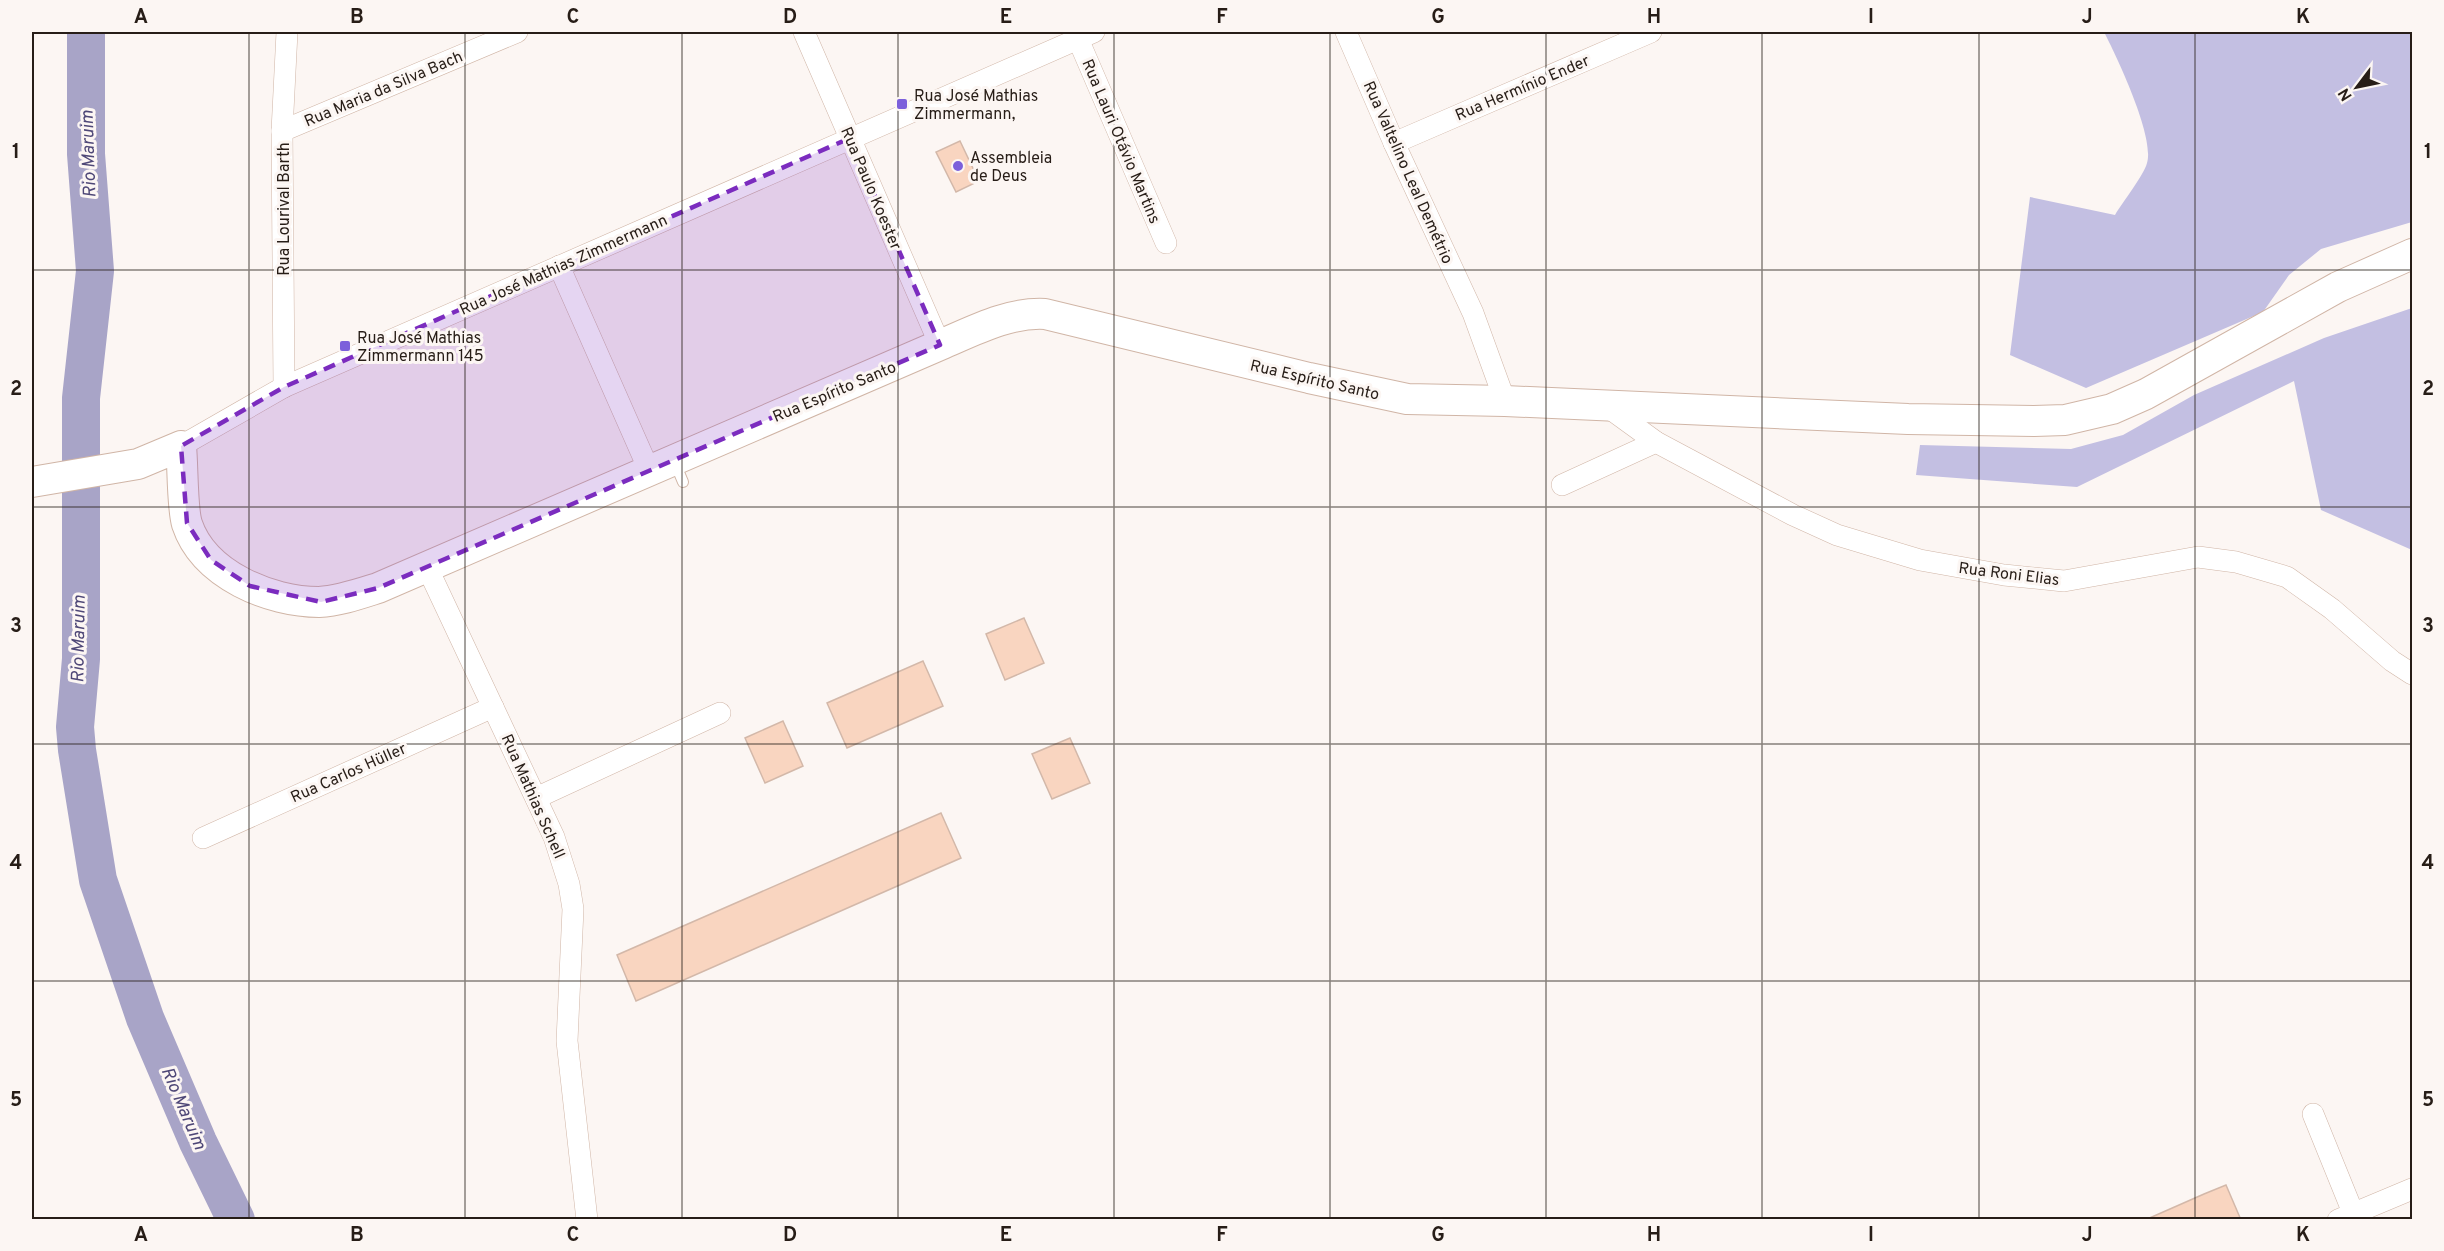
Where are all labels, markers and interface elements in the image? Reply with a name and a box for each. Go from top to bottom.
text: A [134,5,148,31]
text: B [350,5,364,31]
text: C [567,5,579,31]
text: D [783,5,797,31]
text: E [1000,5,1012,31]
text: F [1216,5,1228,31]
text: G [1431,5,1445,31]
text: H [1647,5,1661,31]
text: I [1868,5,1874,31]
text: J [2081,5,2093,31]
text: K [2296,5,2310,31]
street label: Rua Maria da Silva Bach [301,47,466,132]
street label: Rua Hermínio Ender [1453,52,1593,126]
street label: Rua Lauri Otávio Martins [1076,57,1164,227]
north arrow [2327,57,2387,117]
street label: Rua Valtelino Leal Demétrio [1358,78,1457,267]
text: N [2334,84,2358,104]
place label: Rua José Mathias Zimmermann, [914,87,1038,125]
marker: Rua José Mathias Zimmermann, [895,97,909,111]
water label: Rio Maruim [76,109,103,198]
street label: Rua Paulo Koester [835,124,905,253]
text: 1 [12,140,20,166]
text: 1 [2424,140,2432,166]
street label: Rua Lourival Barth [275,142,295,276]
place label: Assembleia de Deus [970,149,1052,187]
marker: Assembleia de Deus [951,159,965,173]
street label: Rua José Mathias Zimmermann [457,211,671,321]
place label: Rua José Mathias Zimmermann 145 [357,329,484,367]
marker: Rua José Mathias Zimmermann 145 [338,339,352,353]
street label: Rua Espírito Santo [1248,356,1381,406]
street label: Rua Espírito Santo [770,358,900,428]
text: 2 [10,377,22,403]
text: 2 [2422,377,2434,403]
street label: Rua Roni Elias [1957,559,2060,591]
water label: Rio Maruim [67,595,92,683]
text: 3 [10,614,22,640]
text: 3 [2422,614,2434,640]
street label: Rua Mathias Schell [496,731,569,862]
street label: Rua Carlos Hüller [288,739,410,808]
text: 4 [10,851,22,877]
text: 4 [2422,851,2434,877]
water label: Rio Maruim [155,1064,210,1154]
text: 5 [10,1088,22,1114]
text: 5 [2422,1088,2434,1114]
text: A [134,1223,148,1249]
text: B [350,1223,364,1249]
text: C [567,1223,579,1249]
text: D [783,1223,797,1249]
text: E [1000,1223,1012,1249]
text: F [1216,1223,1228,1249]
text: G [1431,1223,1445,1249]
text: H [1647,1223,1661,1249]
text: I [1868,1223,1874,1249]
text: J [2081,1223,2093,1249]
text: K [2296,1223,2310,1249]

